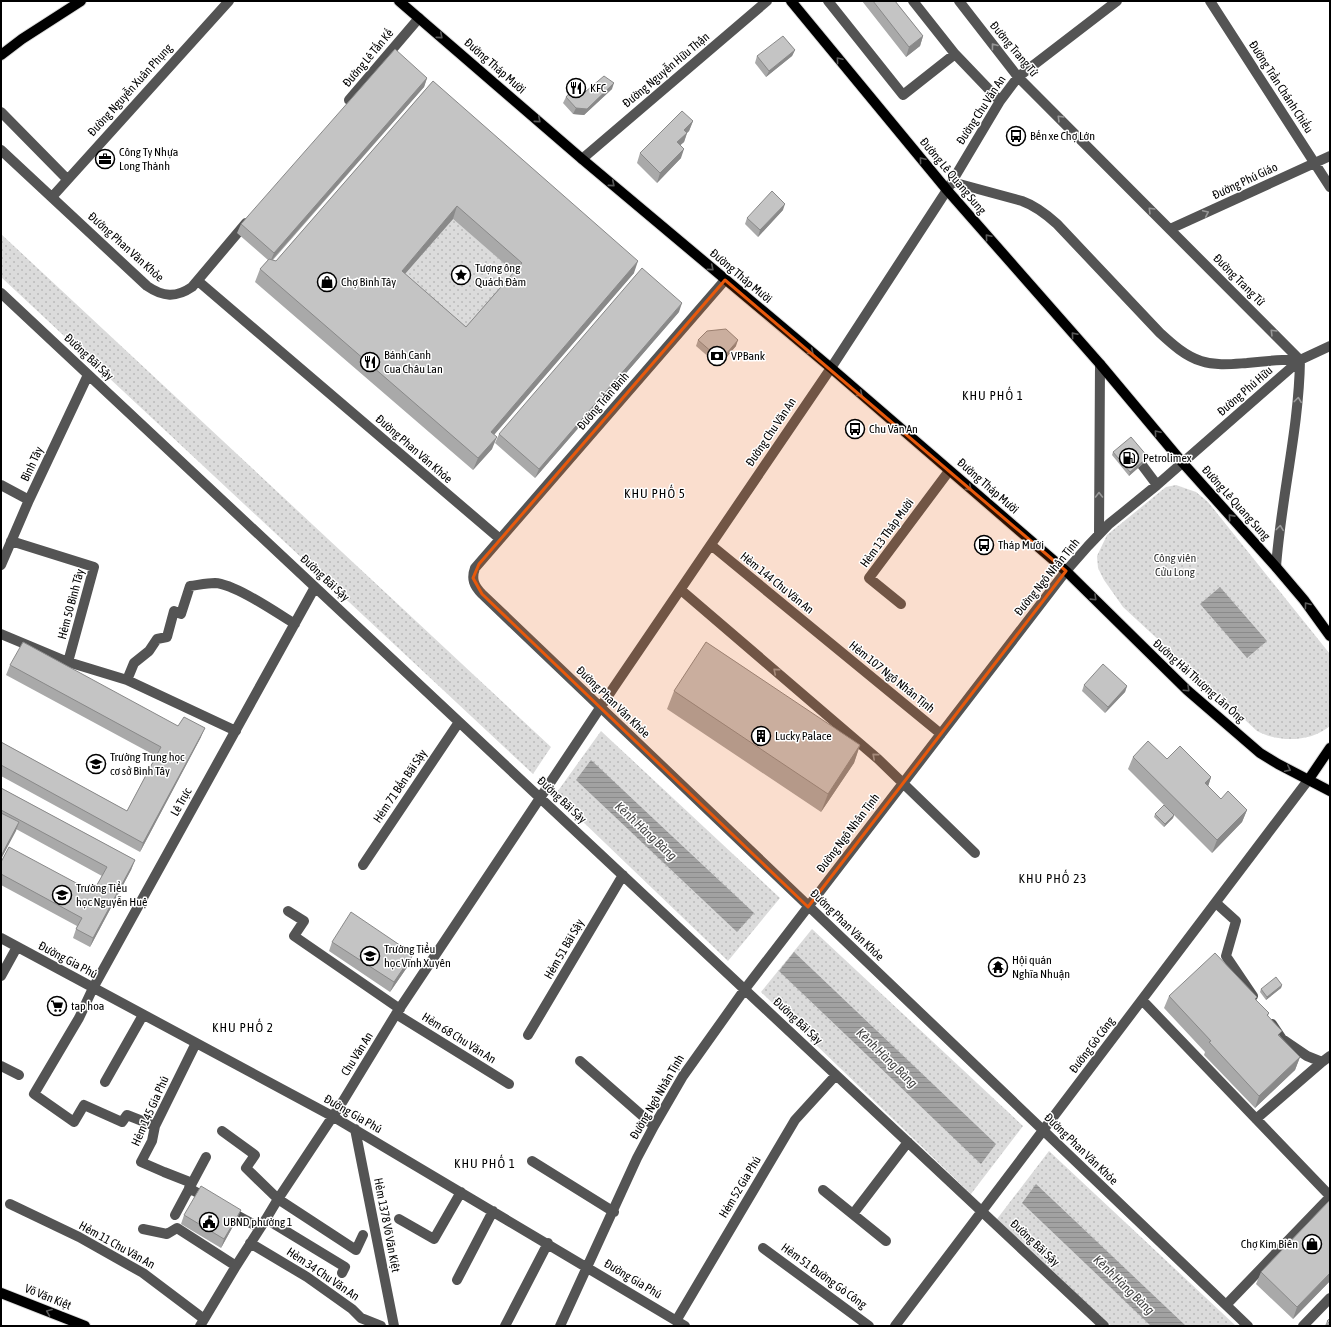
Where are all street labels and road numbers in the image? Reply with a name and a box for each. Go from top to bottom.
street label: Đường Trang Tử [987,19,1041,79]
street label: Đường Lê Tấn Kế [340,26,396,90]
street label: Đường Nguyễn Hữu Thận [620,30,712,110]
street label: Đường Tháp Mười [461,36,529,96]
street label: Đường Trần Chánh Chiếu [1246,38,1316,136]
street label: Đường Nguyễn Xuân Phụng [85,40,176,139]
street label: Đường Chu Văn An [953,73,1009,147]
street label: Đường Lê Quang Sung [917,135,990,218]
street label: Đường Phú Giáo [1210,160,1280,202]
street label: Đường Phan Văn Khỏe [85,209,167,285]
street label: Đường Tháp Mười [707,246,775,306]
street label: Đường Trang Tử [1210,251,1268,309]
street label: Đường Bãi Sậy [62,331,116,383]
street label: Đường Phú Hữu [1215,363,1276,419]
street label: Đường Trần Bình [574,369,632,433]
street label: Đường Chu Văn An [743,395,799,469]
street label: Đường Phan Văn Khỏe [373,412,455,486]
street label: Bình Tây [18,444,46,484]
street label: Đường Tháp Mười [954,456,1022,516]
street label: Đường Lê Quang Sung [1199,463,1274,544]
street label: Hẻm 13 Tháp Mười [857,496,917,570]
street label: Đường Ngô Nhân Tịnh [1012,536,1082,618]
street label: Hẻm 144 Chu Văn An [738,549,816,617]
street label: Đường Bãi Sậy [298,552,352,604]
street label: Hẻm 50 Bình Tây [55,567,87,641]
street label: Đường Hải Thượng Lãn Ông [1150,636,1248,726]
street label: Hẻm 107 Ngô Nhân Tịnh [846,638,938,716]
street label: Đường Phan Văn Khỏe [573,663,653,741]
street label: Hẻm 71 Bến Bãi Sậy [370,747,430,825]
street label: Đường Bãi Sậy [535,774,589,826]
street label: Lê Trực [168,785,195,819]
street label: Đường Ngô Nhân Tịnh [814,791,882,875]
street label: Đường Phan Văn Khỏe [807,886,887,964]
street label: Hẻm 51 Bãi Sậy [541,917,587,981]
street label: Đường Gia Phú [36,939,100,981]
street label: Đường Bãi Sậy [771,995,825,1047]
street label: Hẻm 68 Chu Văn An [419,1010,499,1066]
street label: Đường Gò Công [1066,1014,1118,1076]
street label: Chu Văn An [338,1030,376,1078]
street label: Đường Ngô Nhân Tịnh [627,1052,687,1142]
street label: Hẻm 145 Gia Phú [128,1074,172,1148]
street label: Đường Gia Phú [322,1092,385,1136]
street label: Đường Phan Văn Khỏe [1041,1110,1121,1188]
street label: Hẻm 52 Gia Phú [716,1153,764,1220]
street label: Hẻm 1378 Võ Văn Kiệt [371,1177,403,1274]
street label: Đường Bãi Sậy [1008,1217,1062,1269]
street label: Hẻm 11 Chu Văn An [77,1218,157,1272]
street label: Hẻm 51 Đường Gò Công [779,1240,870,1312]
street label: Hẻm 34 Chu Văn An [284,1245,362,1303]
street label: Đường Gia Phú [602,1256,664,1302]
street label: Võ Văn Kiệt [23,1281,74,1313]

